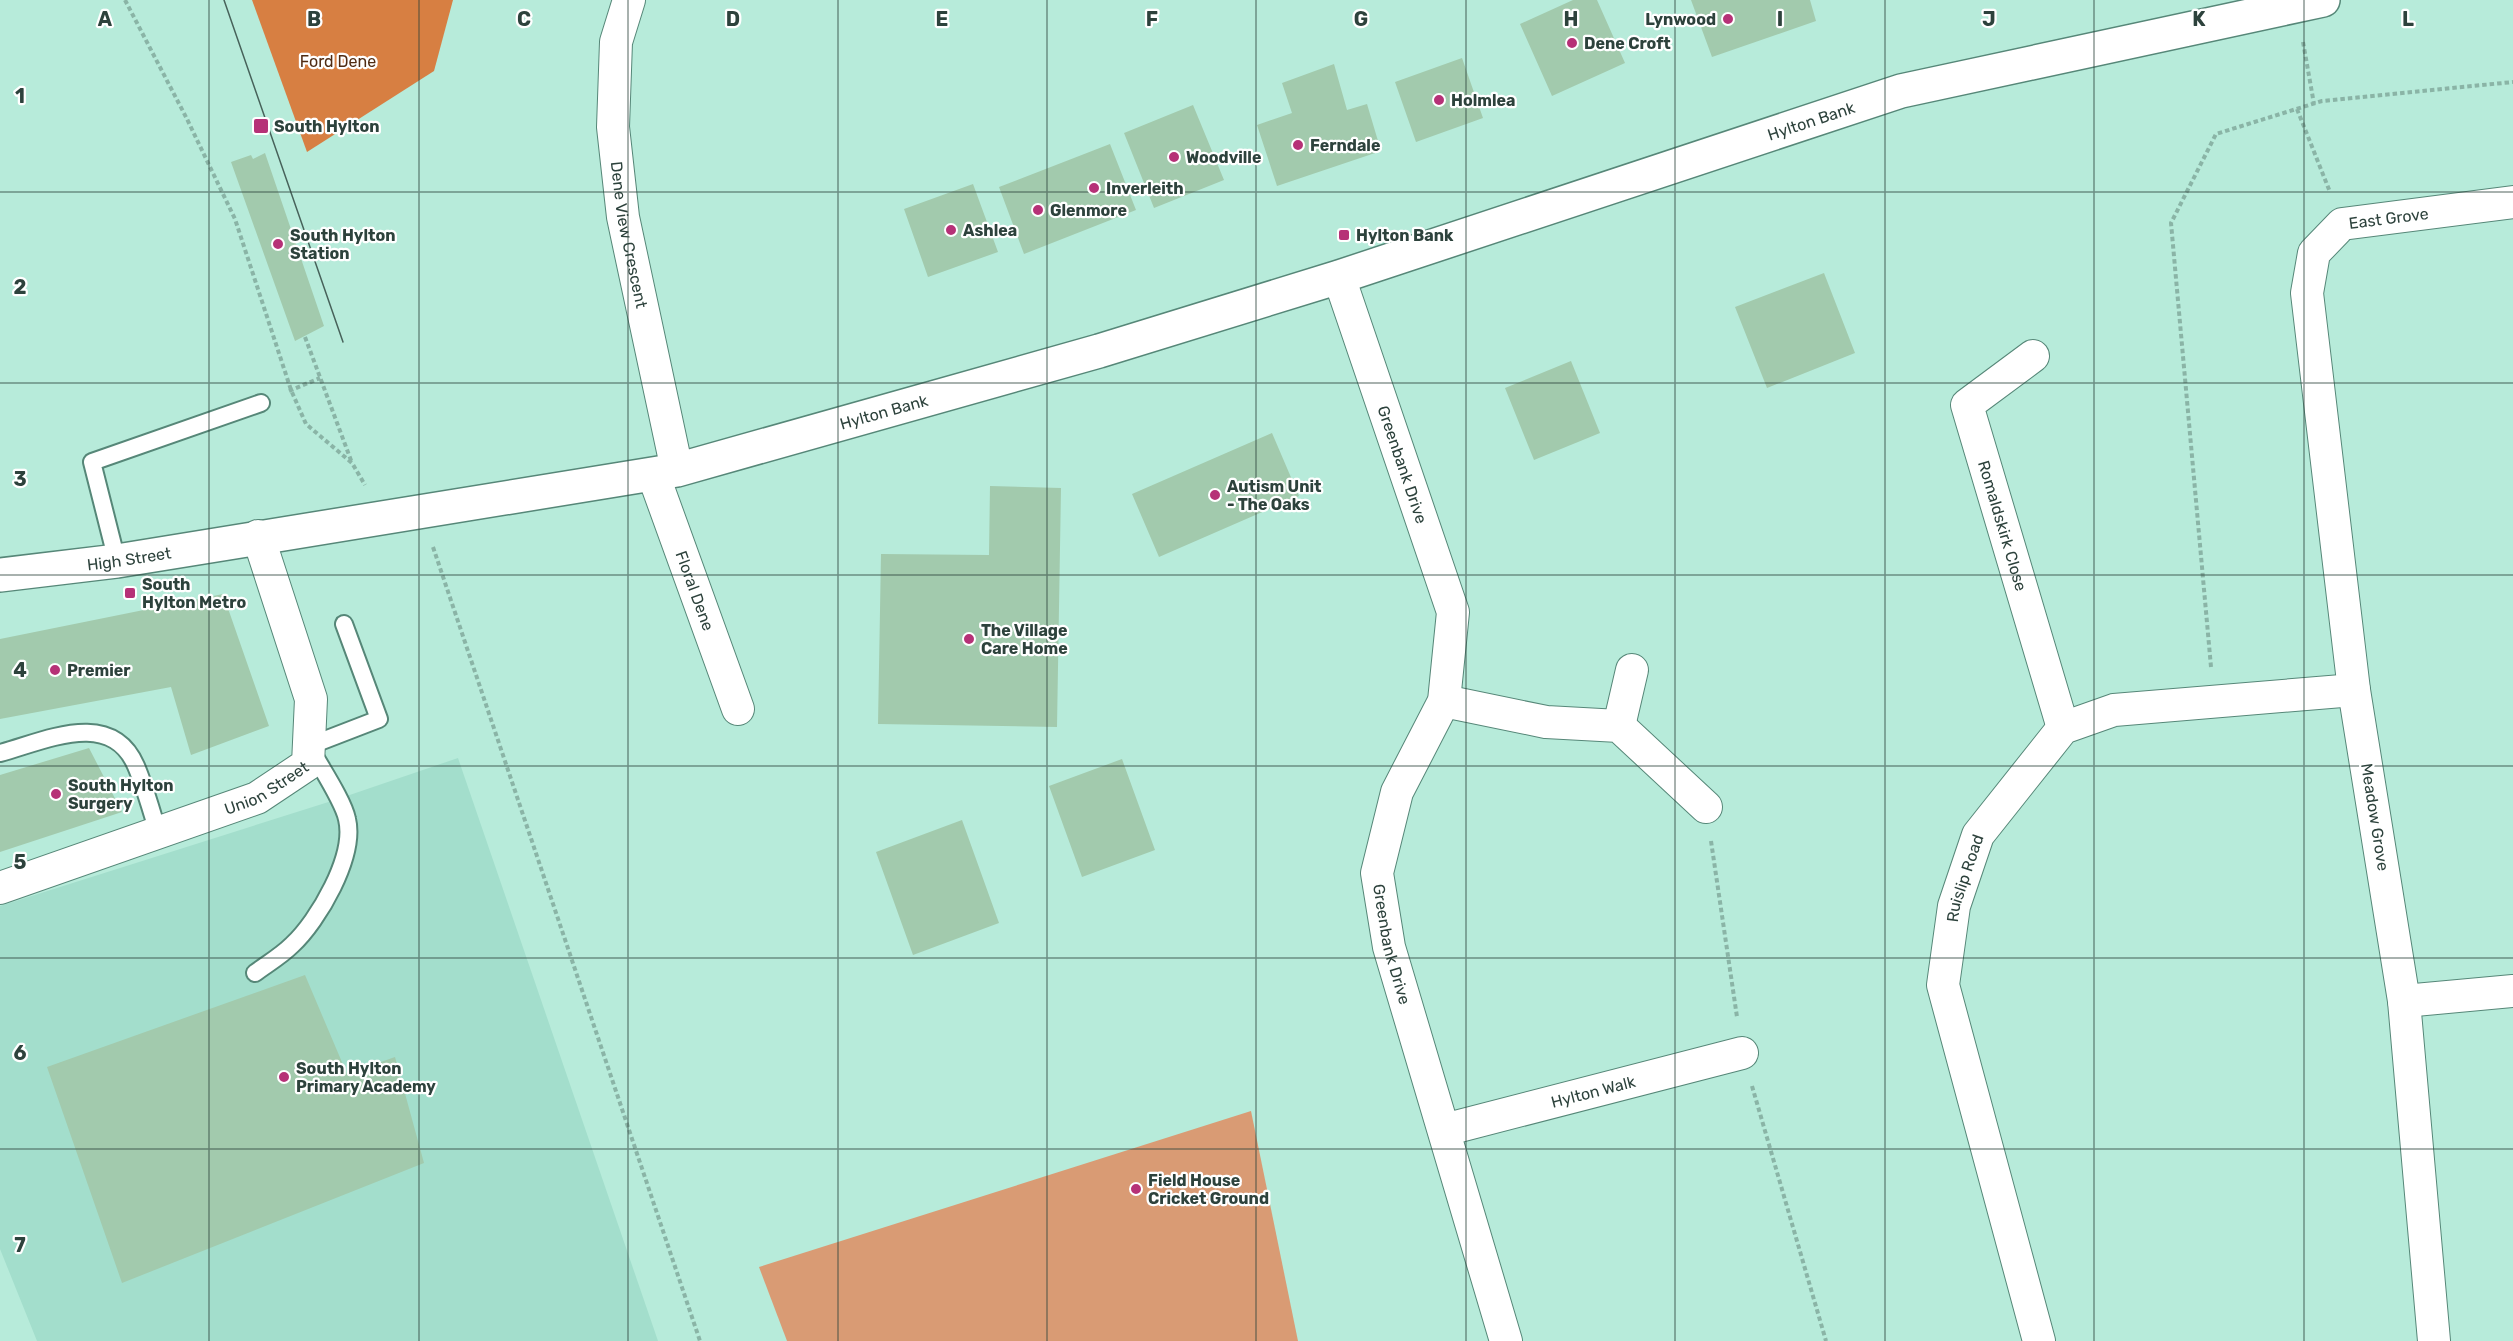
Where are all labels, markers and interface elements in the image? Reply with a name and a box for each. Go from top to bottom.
text: A [98,7,113,31]
text: B [307,7,321,31]
text: C [517,7,531,31]
text: D [726,7,740,31]
text: E [936,7,948,31]
text: F [1146,7,1158,31]
text: G [1354,7,1368,31]
text: H [1564,7,1578,31]
text: I [1777,7,1783,31]
text: J [1982,7,1996,31]
text: K [2192,7,2206,31]
text: L [2402,7,2414,31]
place label: Lynwood [1645,10,1716,29]
marker: Lynwood [1721,12,1735,26]
place label: Dene Croft [1584,34,1671,53]
marker: Dene Croft [1565,36,1579,50]
park label: Ford Dene [300,52,376,71]
text: 1 [15,84,25,108]
place label: Holmlea [1451,91,1515,110]
marker: Holmlea [1432,93,1446,107]
street label: Hylton Bank [1765,97,1858,144]
marker: South Hylton [252,117,270,135]
place label: South Hylton [274,117,380,136]
place label: Ferndale [1310,136,1380,155]
marker: Ferndale [1291,138,1305,152]
place label: Woodville [1186,148,1261,167]
marker: Woodville [1167,150,1181,164]
street label: Dene View Crescent [607,160,652,310]
place label: Inverleith [1106,179,1184,198]
marker: Inverleith [1087,181,1101,195]
place label: Glenmore [1050,201,1127,220]
marker: Glenmore [1031,203,1045,217]
street label: East Grove [2348,203,2430,233]
place label: Ashlea [963,221,1017,240]
marker: Ashlea [944,223,958,237]
place label: South Hylton Station [290,226,396,263]
place label: Hylton Bank [1356,226,1454,245]
marker: Hylton Bank [1337,228,1351,242]
marker: South Hylton Station [271,237,285,251]
text: 2 [14,275,27,299]
street label: Hylton Bank [837,390,931,433]
street label: Greenbank Drive [1374,403,1432,526]
street label: Romaldskirk Close [1974,458,2031,593]
text: 3 [13,467,27,491]
place label: Autism Unit - The Oaks [1227,477,1322,514]
marker: Autism Unit - The Oaks [1208,488,1222,502]
street label: High Street [86,543,172,574]
street label: Floral Dene [672,548,718,633]
place label: South Hylton Metro [142,575,246,612]
marker: South Hylton Metro [123,586,137,600]
place label: The Village Care Home [981,621,1068,658]
marker: The Village Care Home [962,632,976,646]
text: 4 [13,658,27,682]
place label: Premier [67,661,131,680]
marker: Premier [48,663,62,677]
street label: Union Street [222,757,312,818]
street label: Meadow Grove [2357,762,2393,872]
place label: South Hylton Surgery [68,776,174,813]
marker: South Hylton Surgery [49,787,63,801]
street label: Ruislip Road [1942,832,1987,923]
text: 5 [14,850,27,874]
street label: Greenbank Drive [1369,883,1415,1007]
text: 6 [13,1041,27,1065]
place label: South Hylton Primary Academy [296,1059,436,1096]
marker: South Hylton Primary Academy [277,1070,291,1084]
street label: Hylton Walk [1549,1071,1638,1111]
place label: Field House Cricket Ground [1148,1171,1269,1208]
marker: Field House Cricket Ground [1129,1182,1143,1196]
text: 7 [14,1233,26,1257]

